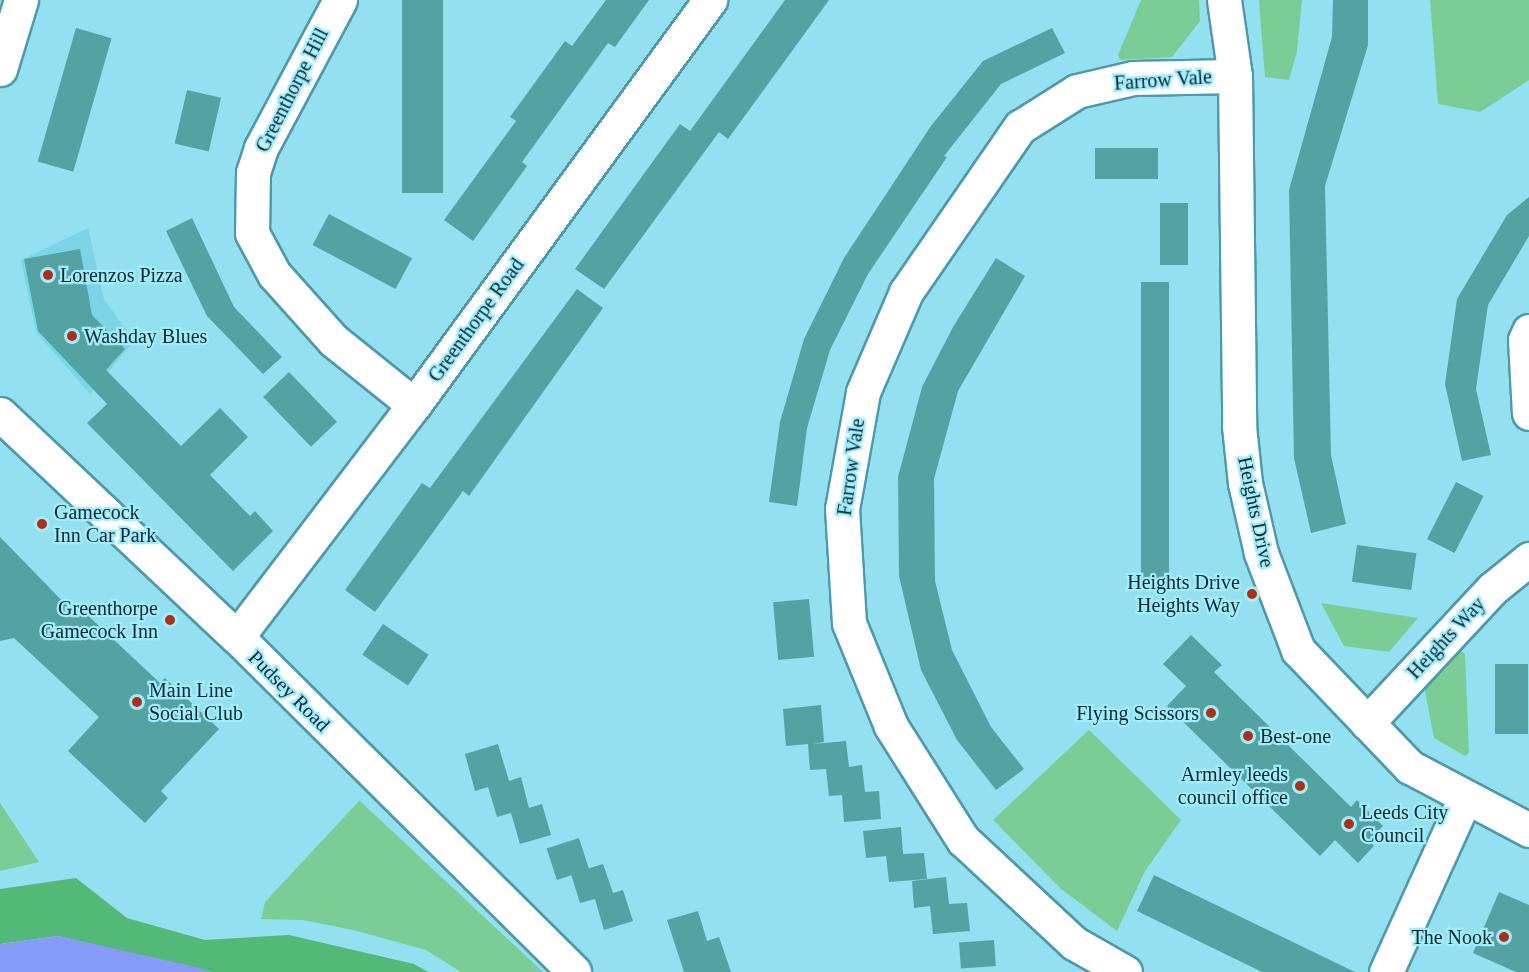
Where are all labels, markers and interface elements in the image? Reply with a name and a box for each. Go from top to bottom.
street label: Greenthorpe Hill [250,24,334,156]
street label: Farrow Vale [1113,65,1213,95]
street label: Greenthorpe Road [423,253,529,387]
place label: Lorenzos Pizza [60,263,183,287]
marker: Lorenzos Pizza [41,268,55,282]
place label: Washday Blues [84,324,207,348]
marker: Washday Blues [65,329,79,343]
street label: Farrow Vale [832,417,870,517]
street label: Heights Drive [1233,454,1279,570]
place label: Gamecock Inn Car Park [54,500,156,547]
marker: Gamecock Inn Car Park [35,517,49,531]
place label: Heights Drive Heights Way [1127,570,1240,617]
marker: Heights Drive Heights Way [1245,587,1259,601]
street label: Heights Way [1402,592,1490,684]
place label: Greenthorpe Gamecock Inn [41,596,158,643]
marker: Greenthorpe Gamecock Inn [163,613,177,627]
street label: Pudsey Road [243,645,335,737]
place label: Main Line Social Club [149,678,243,725]
marker: Main Line Social Club [130,695,144,709]
place label: Flying Scissors [1076,701,1199,725]
marker: Flying Scissors [1204,706,1218,720]
place label: Best-one [1260,724,1331,748]
marker: Best-one [1241,729,1255,743]
place label: Armley leeds council office [1178,762,1288,809]
marker: Armley leeds council office [1293,779,1307,793]
place label: Leeds City Council [1361,801,1448,848]
marker: Leeds City Council [1342,817,1356,831]
place label: The Nook [1411,925,1492,949]
marker: The Nook [1497,930,1511,944]

